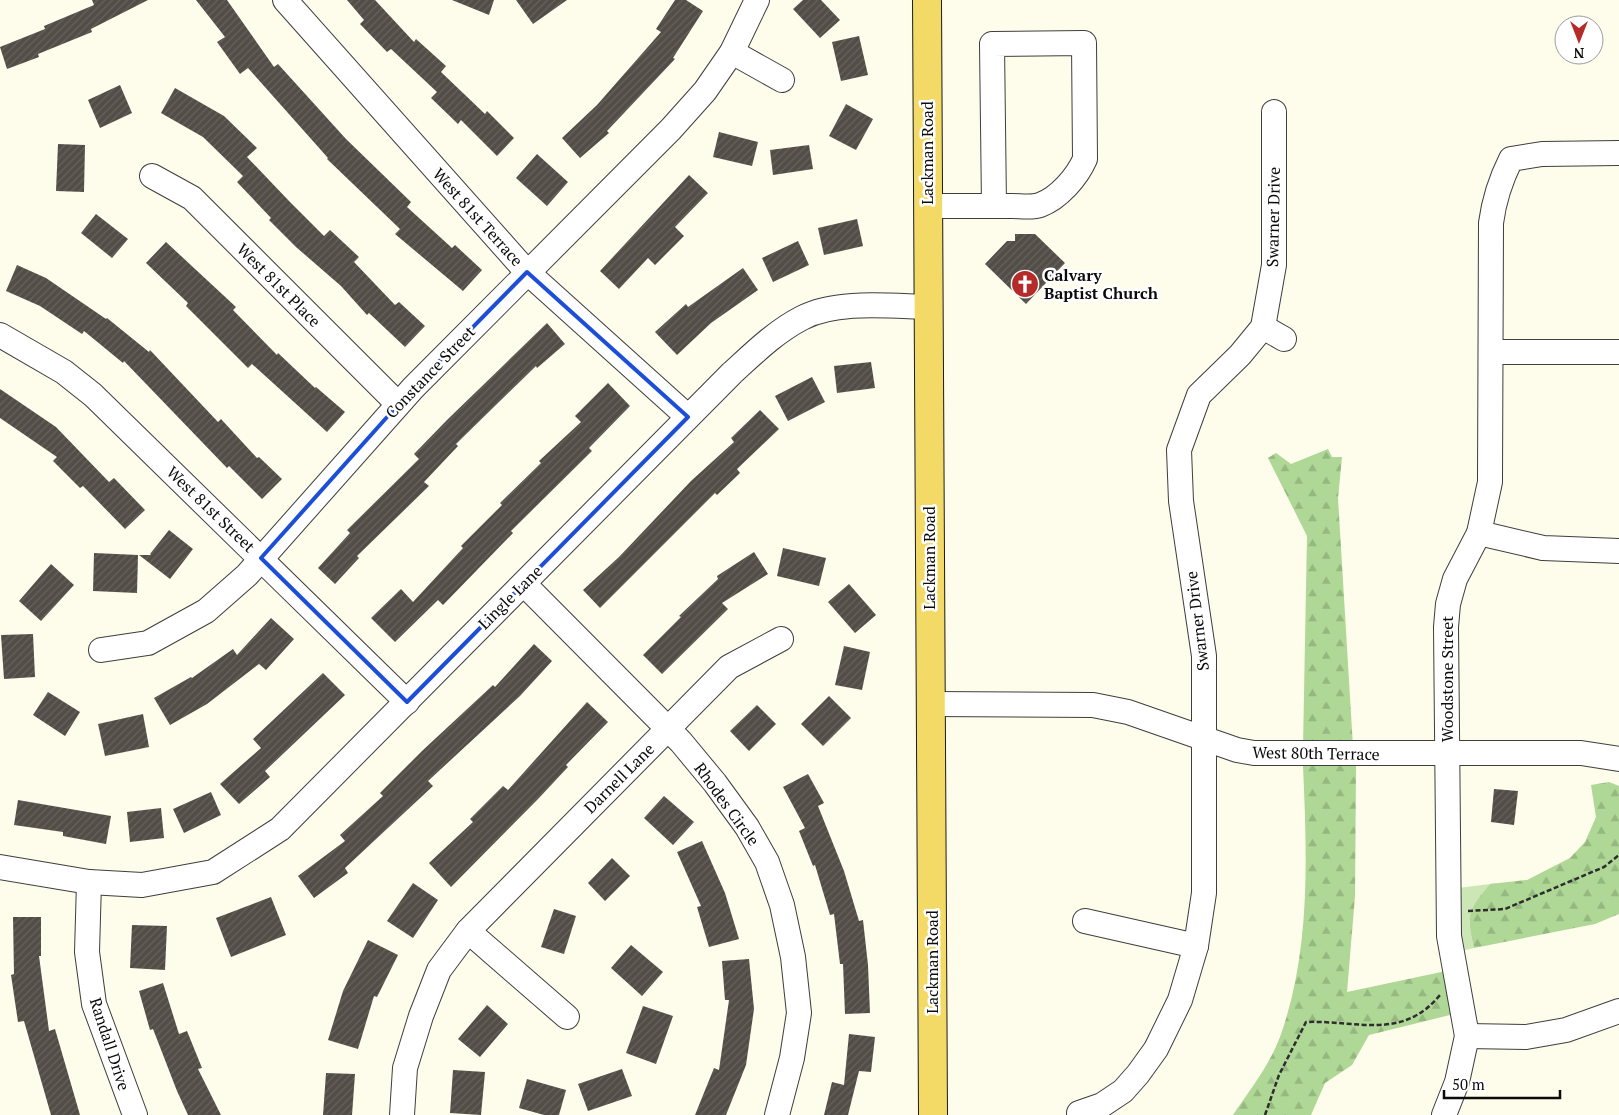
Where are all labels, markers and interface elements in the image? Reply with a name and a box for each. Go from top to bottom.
north arrow [1554,15,1604,65]
text: N [1573,44,1584,63]
street label: Lackman Road [916,101,938,205]
street label: West 81st Terrace [428,163,528,271]
street label: Swarner Drive [1261,167,1285,267]
street label: West 81st Place [232,238,326,332]
place label: Calvary Baptist Church [1044,264,1159,304]
church icon: Calvary Baptist Church [1010,269,1040,299]
street label: Constance Street [380,321,480,423]
street label: West 81st Street [162,461,260,557]
street label: Lackman Road [918,506,940,610]
street label: Lingle Lane [473,560,547,634]
street label: Swarner Drive [1180,570,1214,672]
street label: Woodstone Street [1436,616,1458,742]
street label: Darnell Lane [579,738,659,818]
street label: West 80th Terrace [1252,741,1380,765]
street label: Rhodes Circle [689,758,765,850]
street label: Lackman Road [921,910,943,1014]
street label: Randall Drive [85,995,135,1093]
scale bar [1444,1068,1560,1100]
text: 50 m [1452,1074,1485,1094]

